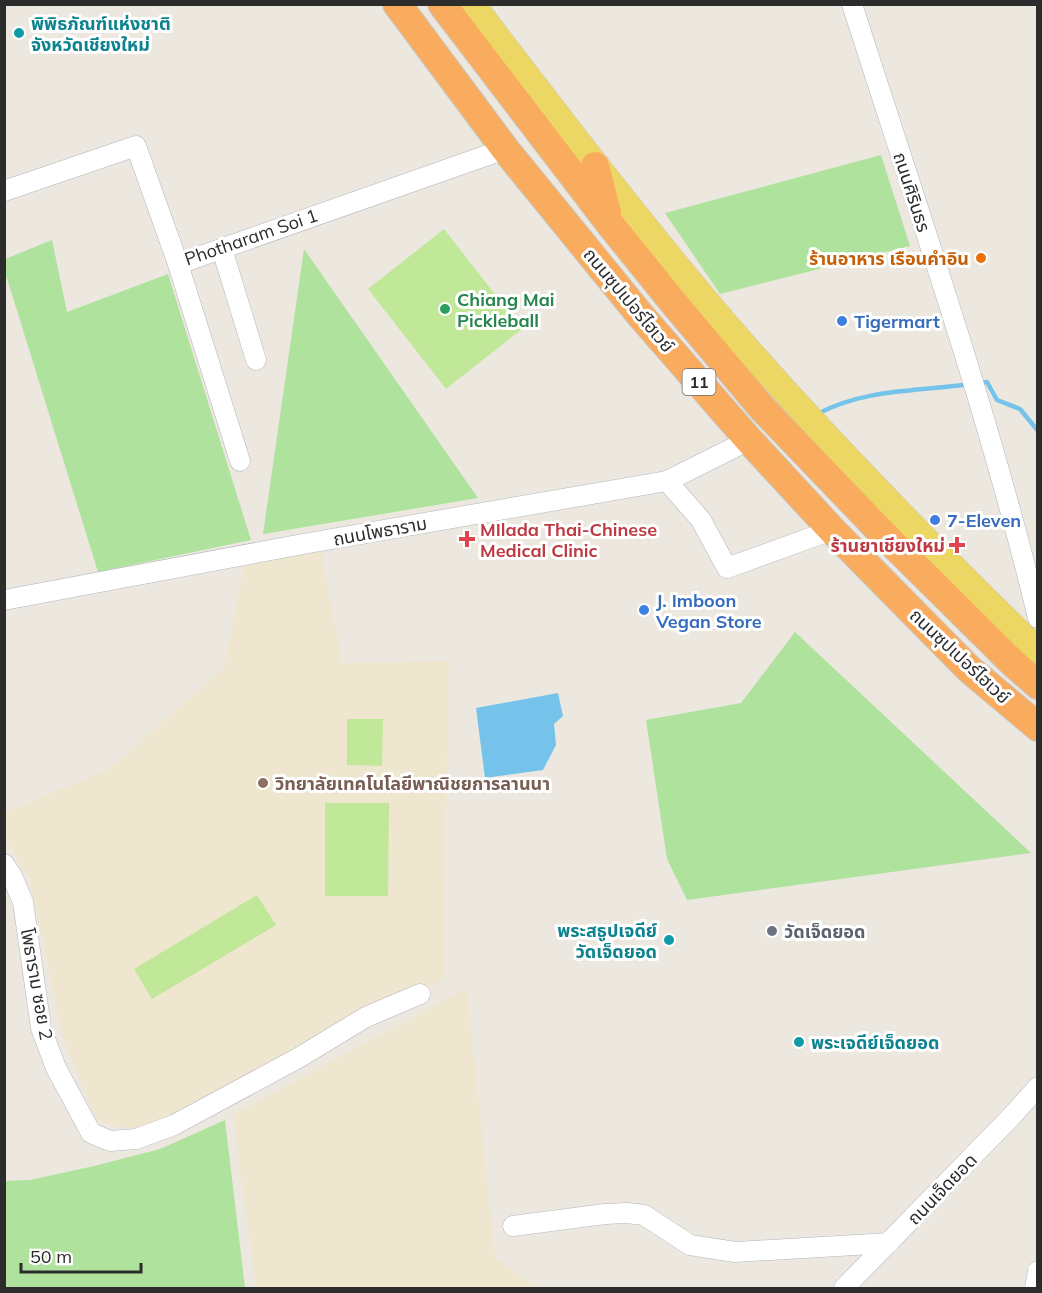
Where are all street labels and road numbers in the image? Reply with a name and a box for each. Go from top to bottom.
street label: ถนนศิรินธร [888,149,936,235]
street label: Photharam Soi 1 [181,203,321,271]
street label: ถนนซุปเปอร์ไฮเวย์ [579,243,679,357]
road number: 11 [682,369,716,395]
street label: ถนนโพธาราม [331,511,429,551]
street label: ถนนซุปเปอร์ไฮเวย์ [905,604,1015,708]
street label: โพธาราม ซอย 2 [16,926,58,1042]
street label: ถนนเจ็ดยอด [902,1148,982,1230]

